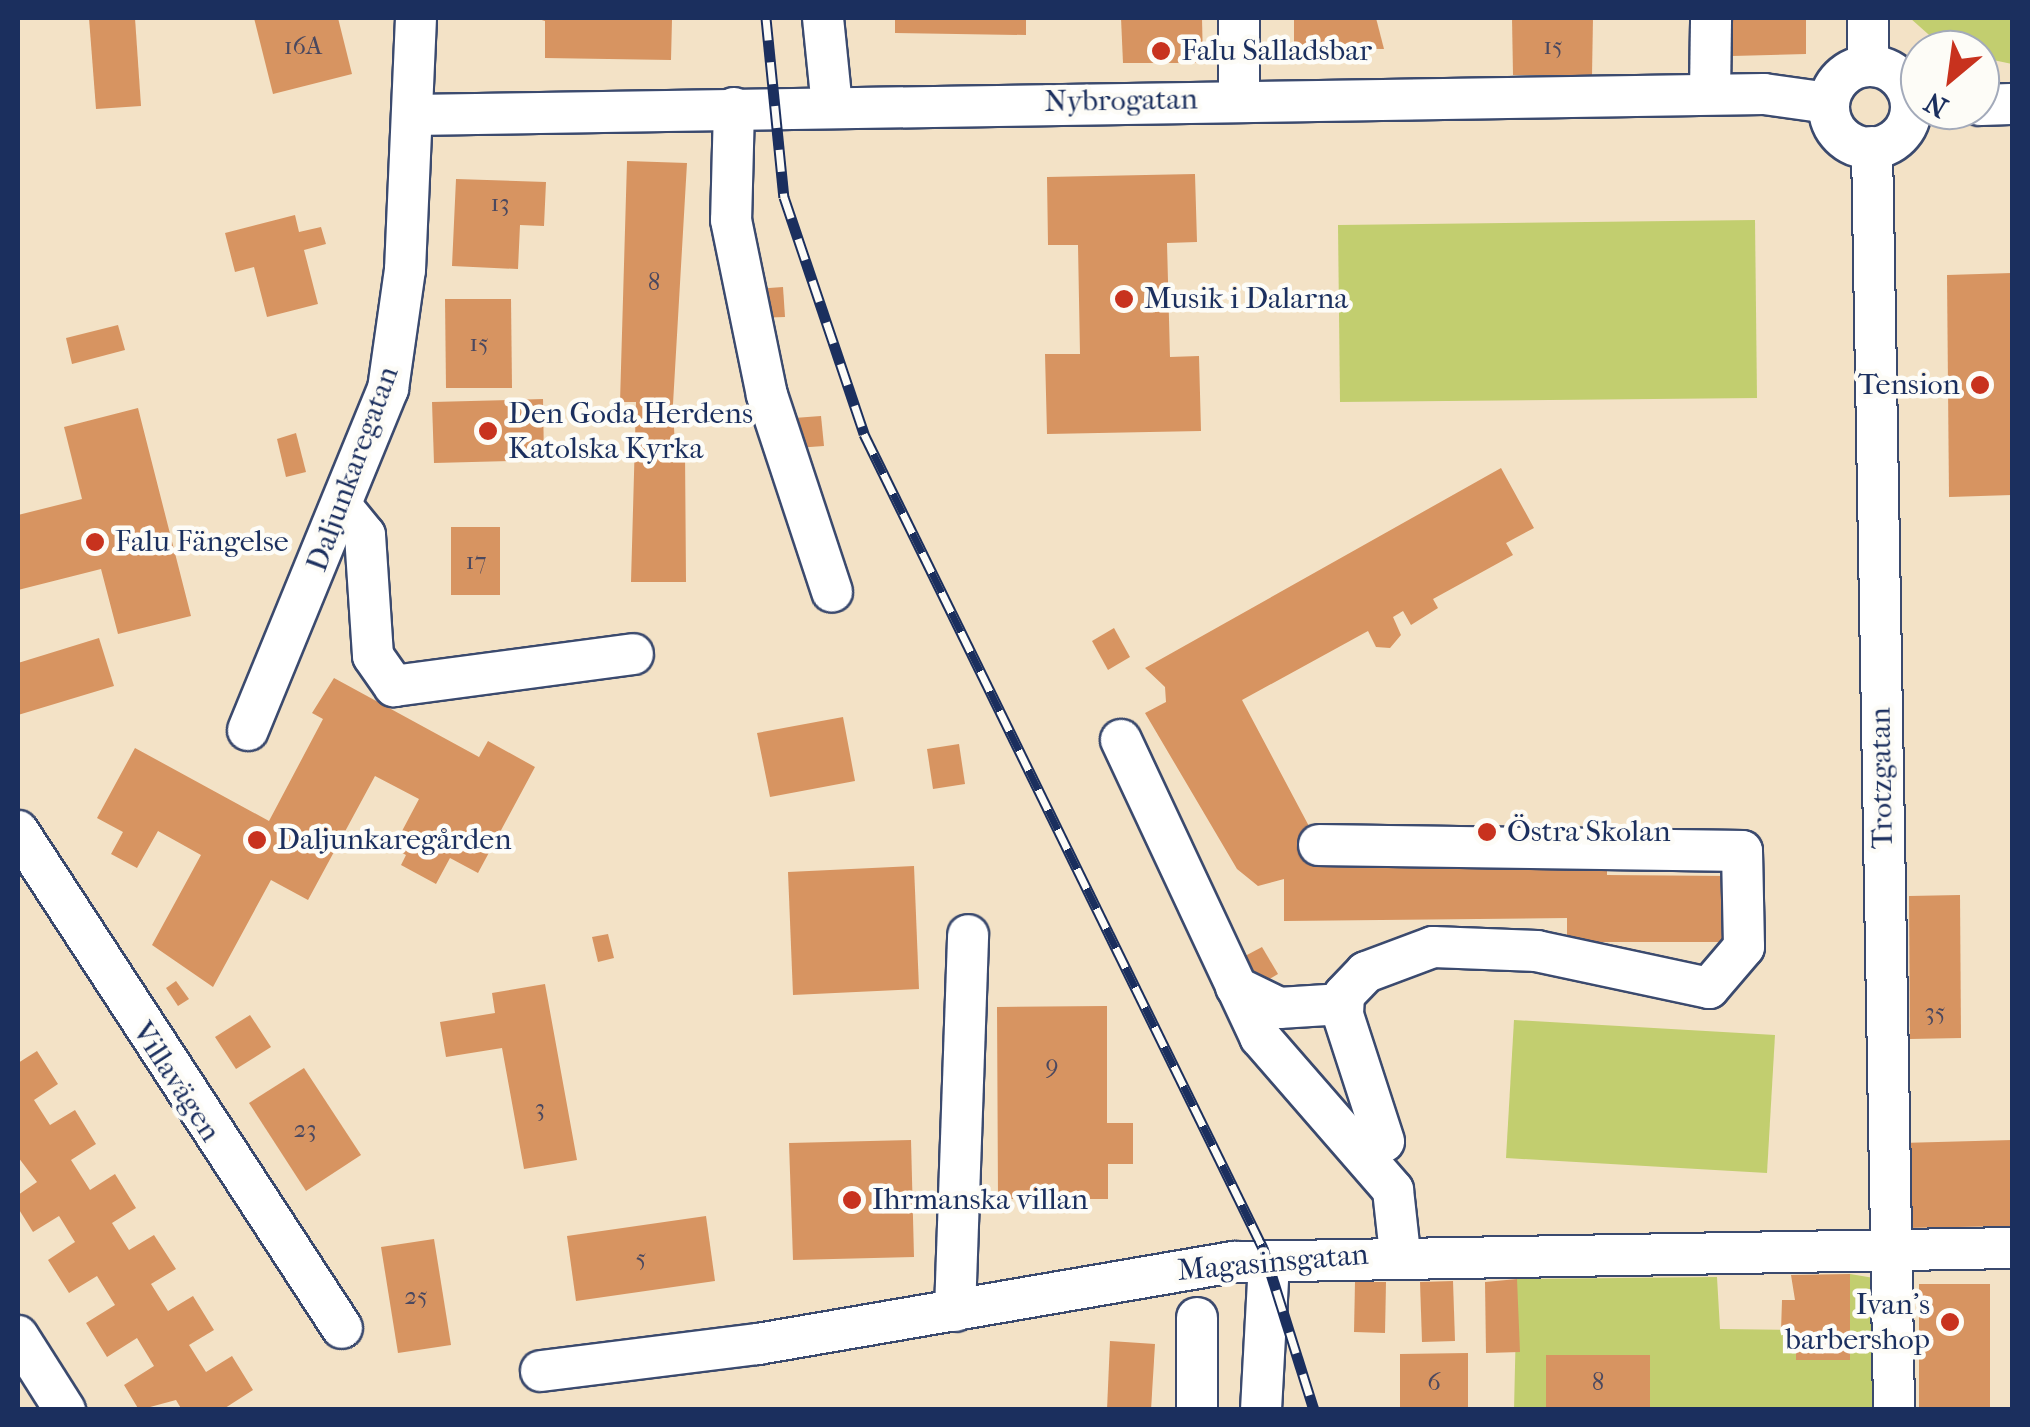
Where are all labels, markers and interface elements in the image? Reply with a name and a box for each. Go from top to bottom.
north arrow [1900,30,2000,130]
house number: 16A [284,31,322,61]
house number: 15 [1543,31,1563,61]
place label: Falu Salladsbar [1181,33,1372,69]
marker: Falu Salladsbar [1150,40,1172,62]
street label: Nybrogatan [1044,82,1198,120]
text: N [1919,85,1953,125]
house number: 13 [490,188,510,218]
house number: 8 [648,267,660,297]
place label: Musik i Dalarna [1144,281,1348,317]
marker: Musik i Dalarna [1113,288,1135,310]
house number: 15 [469,328,489,358]
street label: Daljunkaregatan [299,362,407,576]
place label: Tension [1858,367,1960,403]
marker: Tension [1969,374,1991,396]
place label: Den Goda Herdens Katolska Kyrka [508,396,753,466]
marker: Den Goda Herdens Katolska Kyrka [477,420,499,442]
place label: Falu Fängelse [115,524,289,560]
marker: Falu Fängelse [84,531,106,553]
house number: 17 [466,546,486,576]
street label: Trotzgatan [1863,707,1901,849]
place label: Östra Skolan [1507,814,1671,850]
marker: Östra Skolan [1476,821,1498,843]
place label: Daljunkaregården [277,822,512,858]
marker: Daljunkaregården [246,829,268,851]
house number: 35 [1924,997,1946,1027]
street label: Villavägen [124,1016,228,1148]
house number: 9 [1045,1050,1059,1080]
house number: 3 [535,1093,545,1123]
house number: 23 [293,1114,317,1144]
place label: Ihrmanska villan [872,1182,1088,1218]
marker: Ihrmanska villan [841,1189,863,1211]
street label: Magasinsgatan [1176,1237,1370,1289]
house number: 5 [636,1243,646,1273]
house number: 25 [404,1281,428,1311]
place label: Ivan's barbershop [1785,1287,1930,1358]
marker: Ivan's barbershop [1939,1311,1961,1333]
house number: 6 [1427,1367,1441,1397]
house number: 8 [1592,1367,1604,1397]

